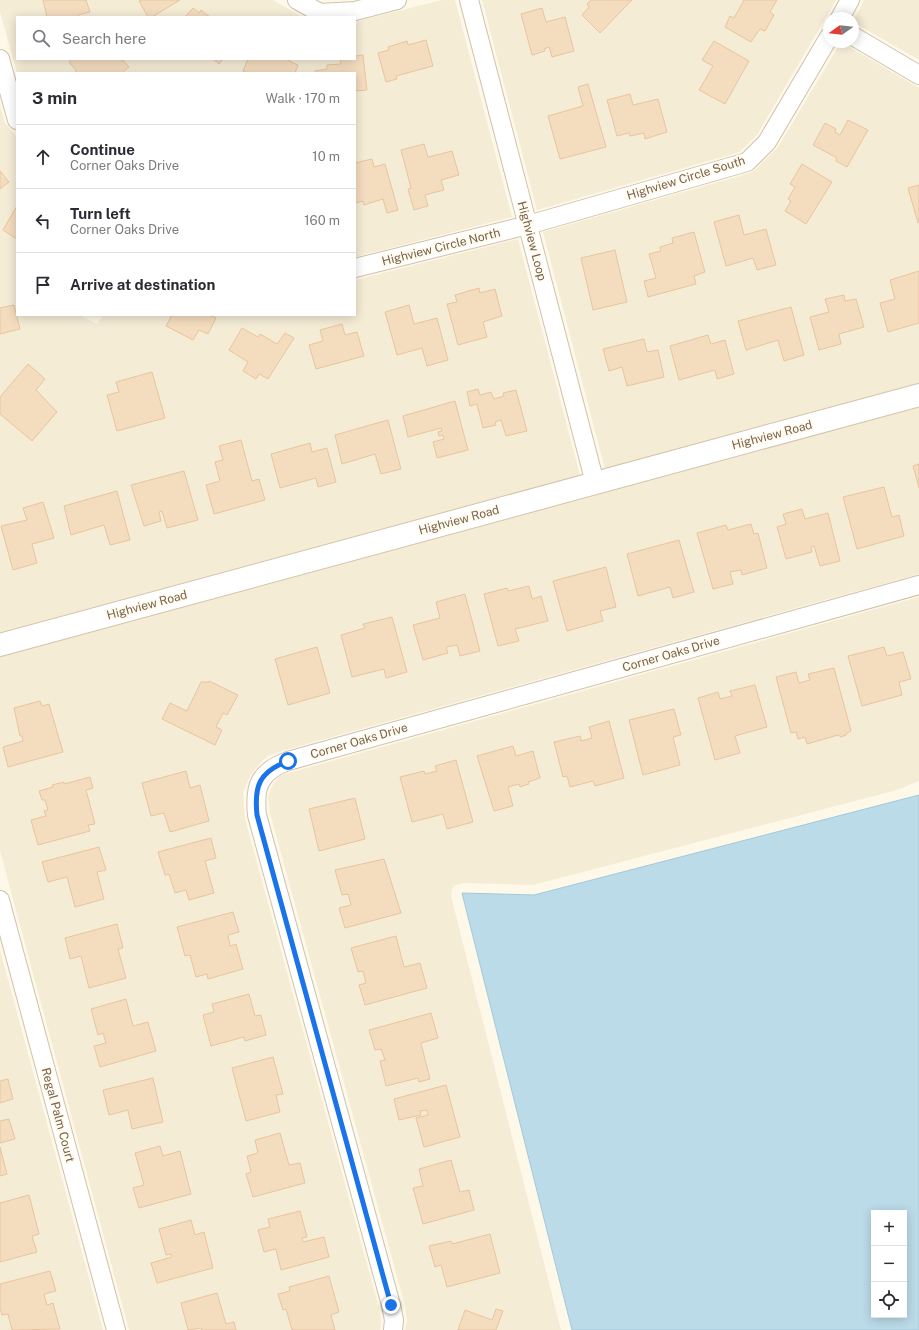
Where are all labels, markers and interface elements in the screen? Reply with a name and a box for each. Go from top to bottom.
north arrow [823,12,859,48]
search box [16,16,356,60]
icon: search [30,27,52,49]
text: Search here [62,30,146,47]
text: 3 min [32,88,77,108]
text: Walk · 170 m [265,91,340,106]
text: Continue [70,141,135,158]
icon: ahead [32,146,54,168]
text: 10 m [312,149,340,164]
street label: Highview Circle South [625,153,747,203]
text: Corner Oaks Drive [70,158,179,173]
street label: Highview Loop [515,200,549,282]
text: Turn left [70,205,131,222]
icon: left [32,210,54,232]
text: 160 m [304,213,340,228]
text: Corner Oaks Drive [70,222,179,237]
street label: Highview Circle North [380,225,502,268]
icon: arrive [32,274,54,296]
text: Arrive at destination [70,276,215,293]
street label: Highview Road [730,418,814,452]
street label: Highview Road [417,503,501,537]
street label: Highview Road [105,588,189,622]
street label: Corner Oaks Drive [621,633,721,675]
street label: Corner Oaks Drive [309,720,409,762]
route start [279,752,297,770]
street label: Regal Palm Court [39,1066,77,1164]
map controls [871,1210,907,1318]
button: + [871,1210,907,1246]
button: − [871,1246,907,1282]
button: locate [871,1282,907,1318]
route end [382,1296,400,1314]

